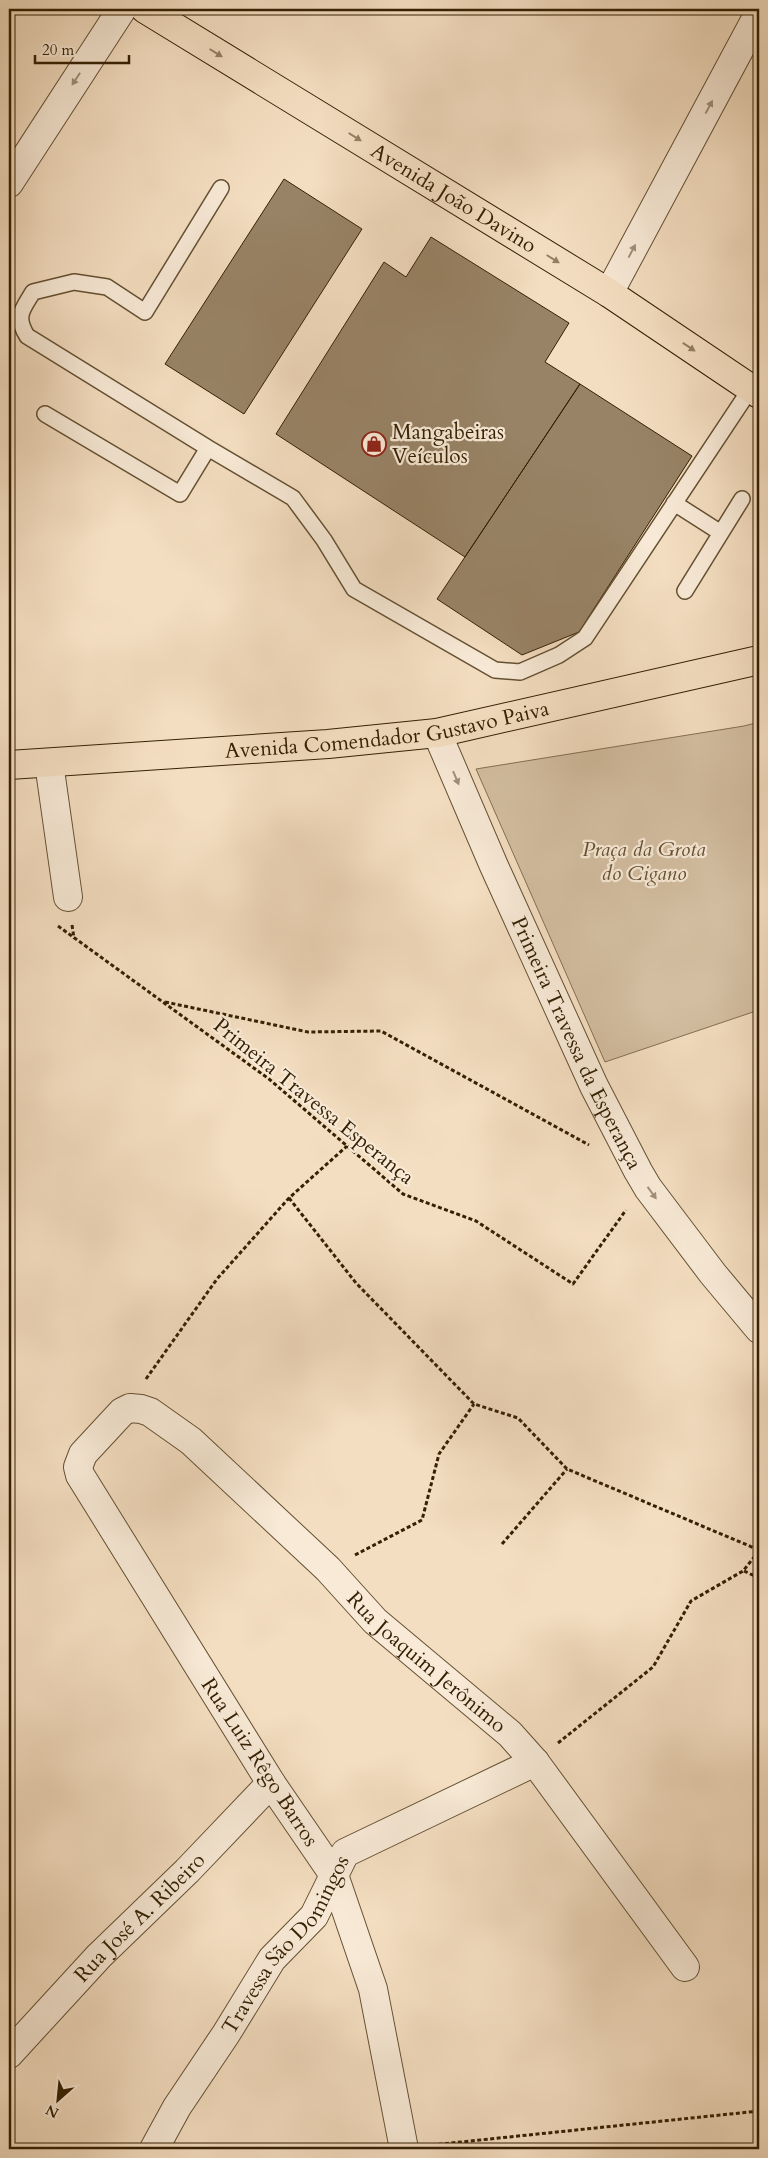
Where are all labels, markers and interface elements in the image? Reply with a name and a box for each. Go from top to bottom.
scale bar [35,32,129,64]
text: 20 m [42,40,74,60]
one-way arrow [210,48,223,57]
one-way arrow [71,72,81,86]
one-way arrow [705,100,713,115]
one-way arrow [348,133,361,142]
street label: Avenida João Davino [365,137,542,260]
one-way arrow [628,243,636,258]
one-way arrow [546,254,560,264]
one-way arrow [683,342,696,352]
place label: Mangabeiras Veículos [392,418,504,471]
shop icon: Mangabeiras Veículos [361,431,387,457]
street label: Avenida Comendador Gustavo Paiva [224,694,552,766]
one-way arrow [453,771,461,785]
park label: Praça da Grota do Cigano [582,835,706,888]
street label: Primeira Travessa da Esperança [504,912,649,1175]
street label: Primeira Travessa Esperança [207,1011,420,1192]
one-way arrow [647,1187,657,1200]
street label: Rua Joaquim Jerônimo [340,1585,512,1740]
street label: Rua Luiz Rêgo Barros [194,1672,325,1852]
street label: Rua José A. Ribeiro [68,1847,212,1989]
street label: Travessa São Domingos [215,1851,357,2040]
north arrow [32,2076,82,2126]
text: N [43,2100,62,2122]

